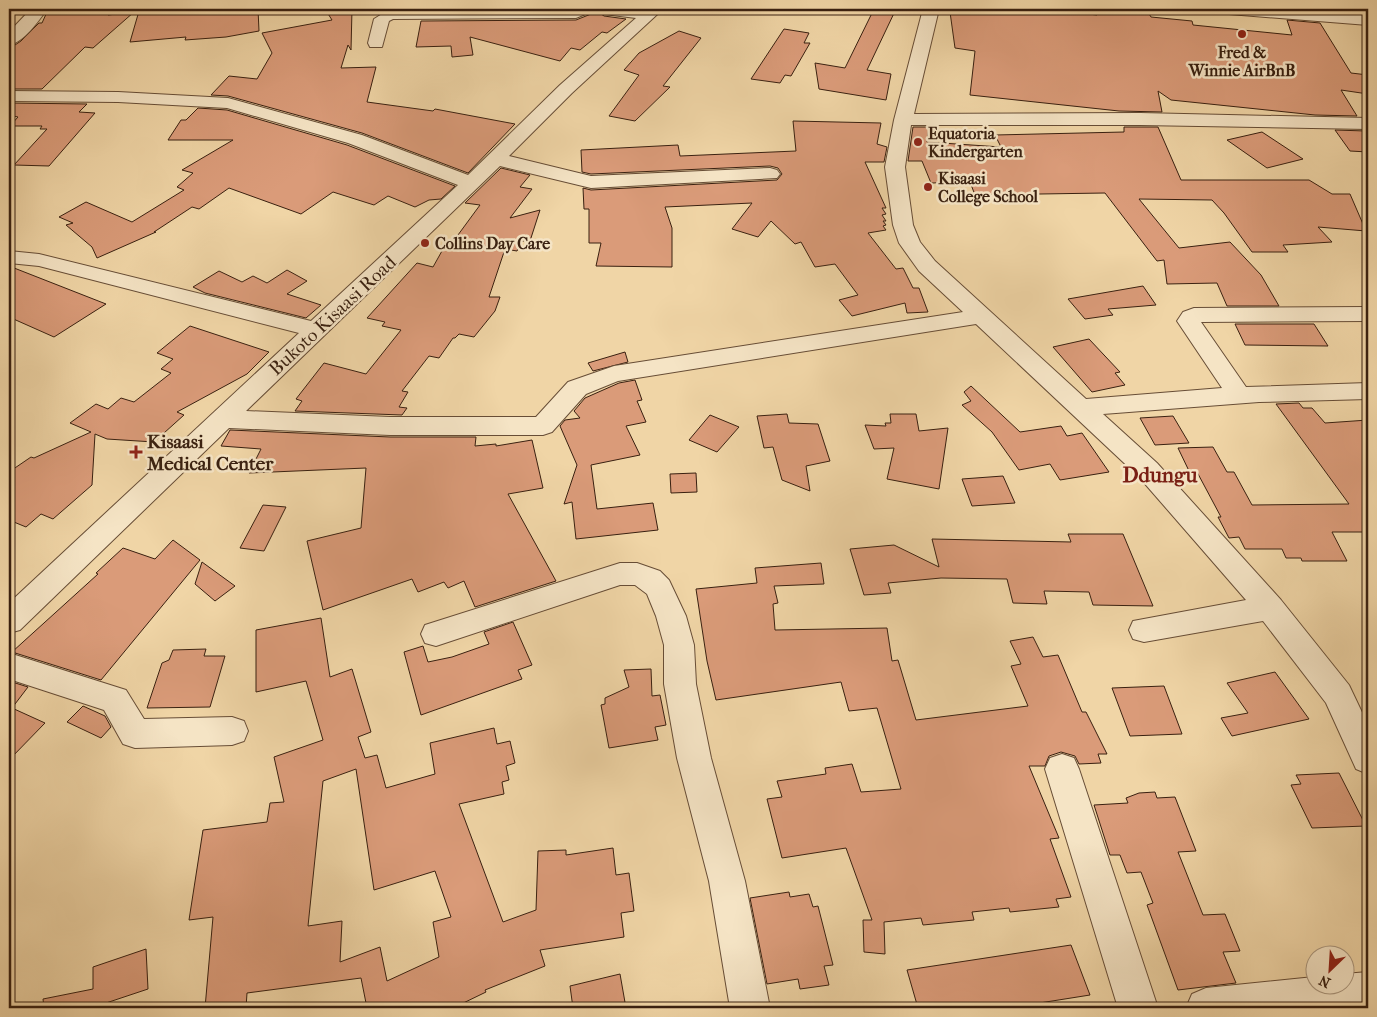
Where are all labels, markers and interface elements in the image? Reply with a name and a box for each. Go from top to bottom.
marker: Fred & Winnie AirBnB [1236,28,1248,40]
place label: Fred & Winnie AirBnB [1188,43,1295,80]
place label: Equatoria Kindergarten [928,124,1023,162]
marker: Equatoria Kindergarten [912,136,924,148]
place label: Kisaasi College School [938,169,1039,207]
marker: Kisaasi College School [922,181,934,193]
place label: Collins Day Care [435,234,550,254]
marker: Collins Day Care [419,237,431,249]
street label: Bukoto Kisaasi Road [265,251,401,380]
place label: Kisaasi Medical Center [146,431,274,475]
marker: Kisaasi Medical Center [129,445,143,459]
district label: Ddungu [1123,463,1198,487]
north arrow [1304,944,1354,994]
text: N [1316,971,1333,991]

